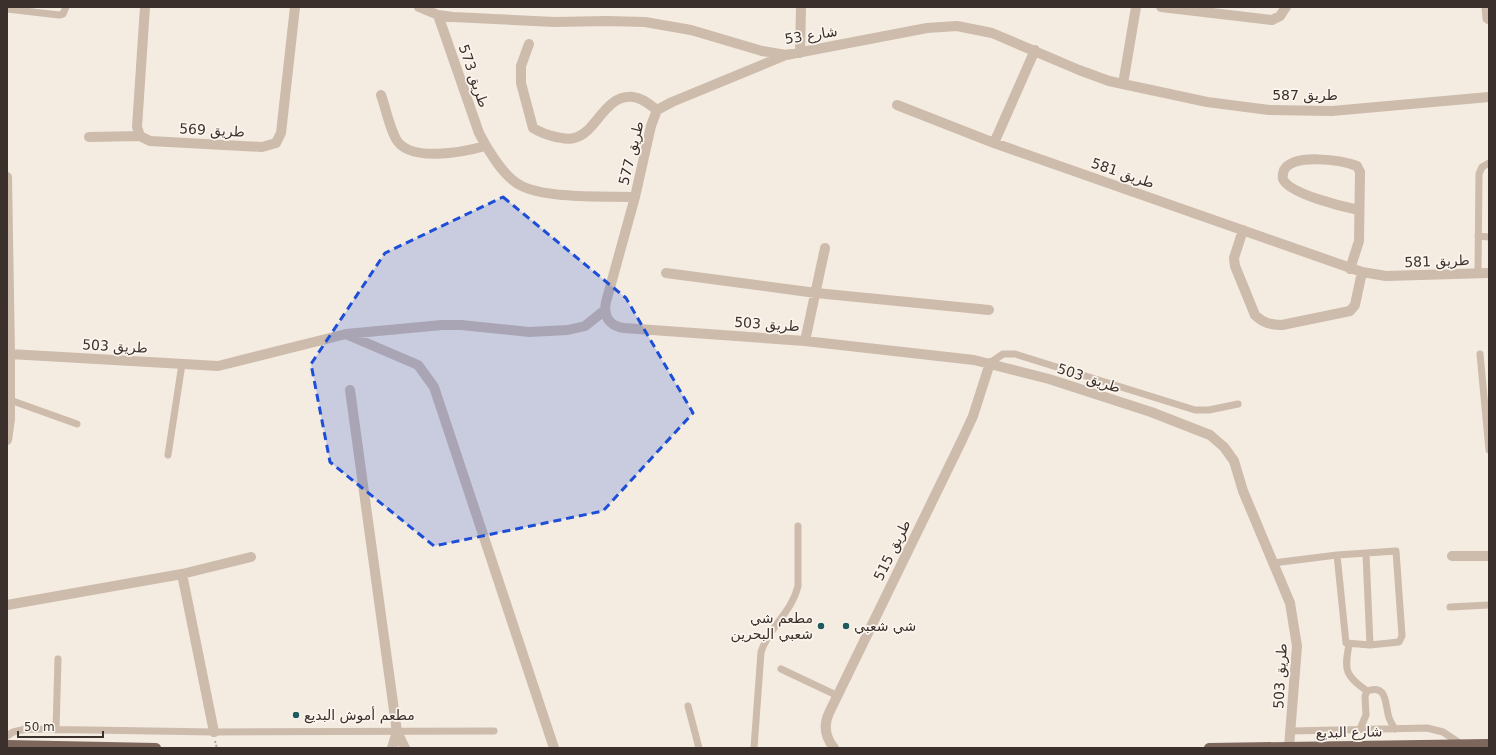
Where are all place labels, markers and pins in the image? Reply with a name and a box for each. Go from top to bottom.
place label: مطعم شي شعبي البحرين [730,610,813,643]
place label: شي شعبي [854,618,916,635]
marker: مطعم شي شعبي البحرين [816,621,826,631]
marker: شي شعبي [841,621,851,631]
place label: مطعم أموش البديع [304,706,415,724]
marker: مطعم أموش البديع [291,710,301,720]

